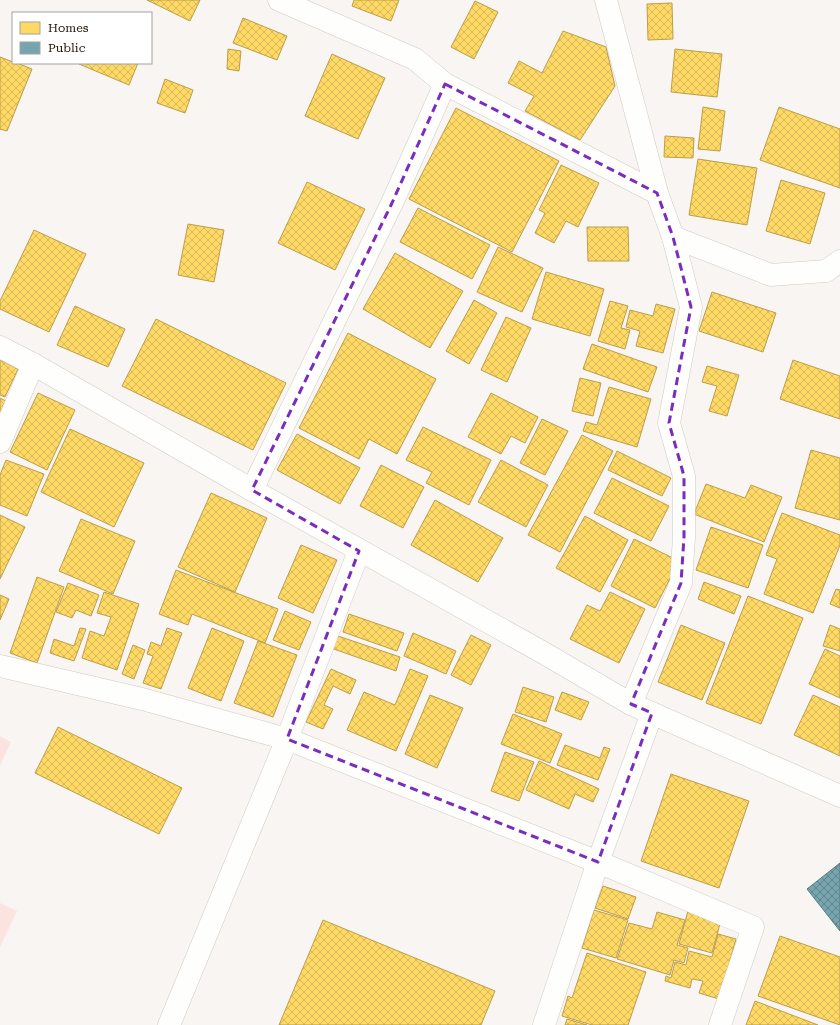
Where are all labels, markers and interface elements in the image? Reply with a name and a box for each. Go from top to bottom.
legend [12,12,152,64]
text: Homes [48,21,89,35]
text: Public [48,41,86,55]

